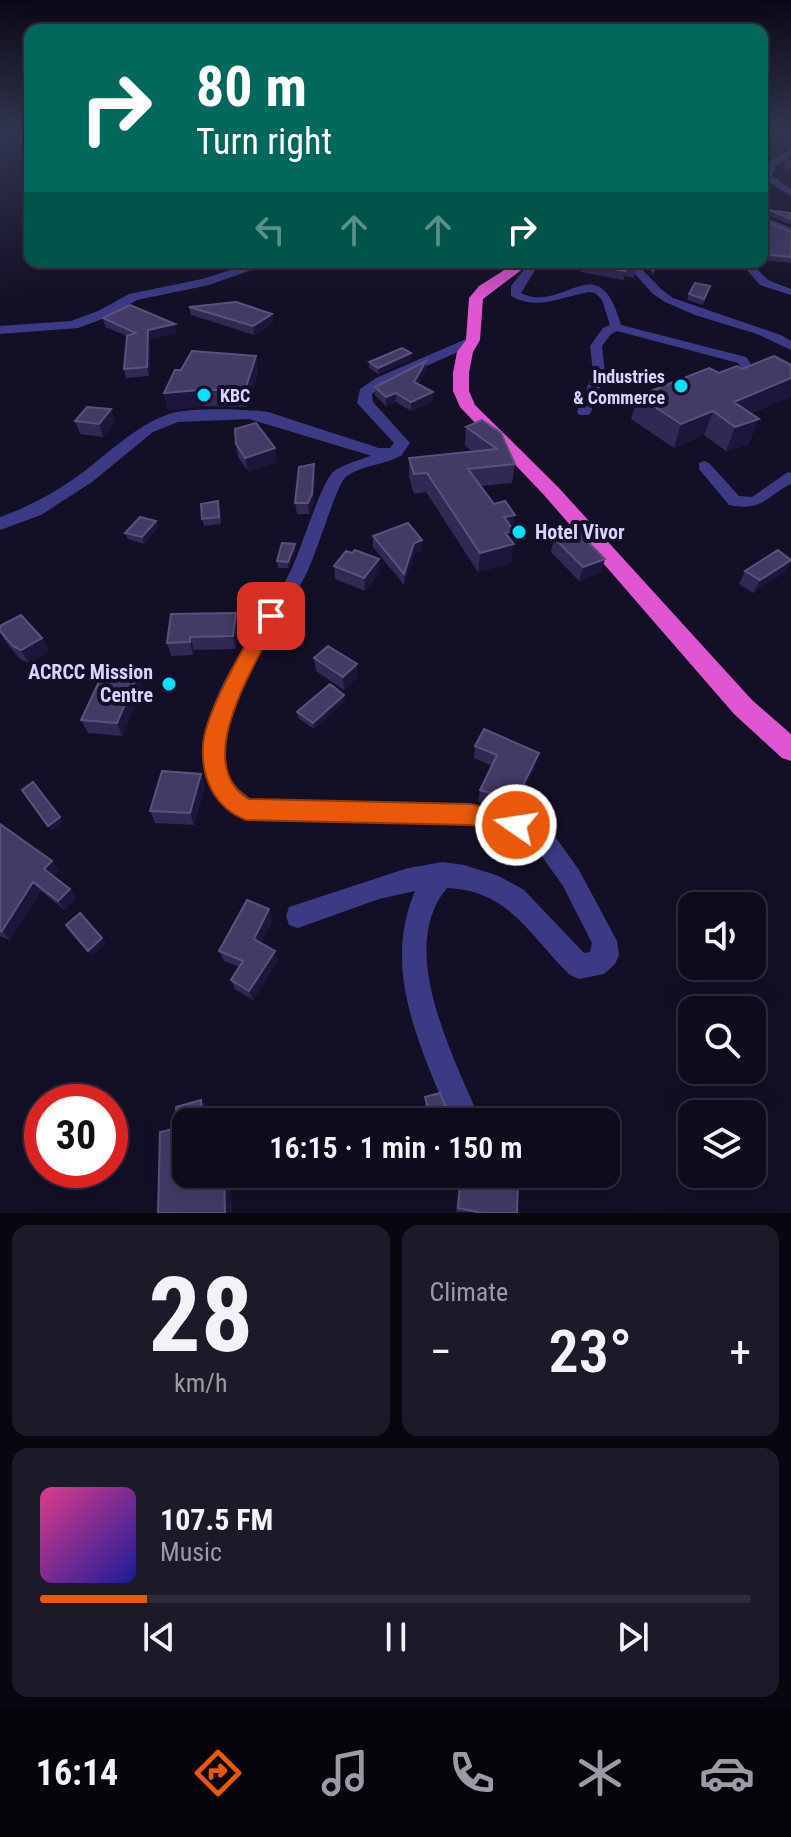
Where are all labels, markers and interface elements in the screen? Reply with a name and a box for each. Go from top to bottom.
text: 80 m [196,54,307,120]
icon: right [64,56,168,160]
text: Turn right [196,121,332,163]
icon: left [248,208,292,252]
icon: ahead [332,208,376,252]
icon: ahead [416,208,460,252]
icon: right [500,208,544,252]
place label: Industries & Commerce [573,366,665,408]
marker: Industries & Commerce [672,377,690,395]
place label: KBC [220,385,250,406]
marker: KBC [195,386,213,404]
place label: Hotel Vivor [535,520,625,544]
marker: Hotel Vivor [510,523,528,541]
pin [237,582,305,650]
icon: arrive [249,594,293,638]
place label: ACRCC Mission Centre [28,660,153,707]
marker: ACRCC Mission Centre [160,675,178,693]
position arrow [474,783,558,867]
map controls [678,892,766,1188]
button: sound [678,892,766,980]
button: search [678,996,766,1084]
speed limit sign: 30 [24,1084,128,1188]
button: layers [678,1100,766,1188]
text: 16:15 · 1 min · 150 m [269,1130,523,1165]
text: 28 [148,1255,253,1376]
text: Climate [430,1277,508,1307]
text: 23° [549,1316,632,1387]
text: − [430,1326,452,1378]
text: + [729,1326,751,1378]
text: km/h [174,1368,228,1398]
text: 107.5 FM [160,1502,273,1537]
text: Music [160,1537,222,1567]
icon: previous [137,1615,181,1659]
icon: pause [374,1615,418,1659]
icon: next [611,1615,655,1659]
icon: directions [190,1745,246,1801]
icon: music [317,1745,373,1801]
icon: phone [444,1745,500,1801]
icon: climate [572,1745,628,1801]
icon: car [699,1745,755,1801]
text: 16:14 [36,1752,118,1794]

